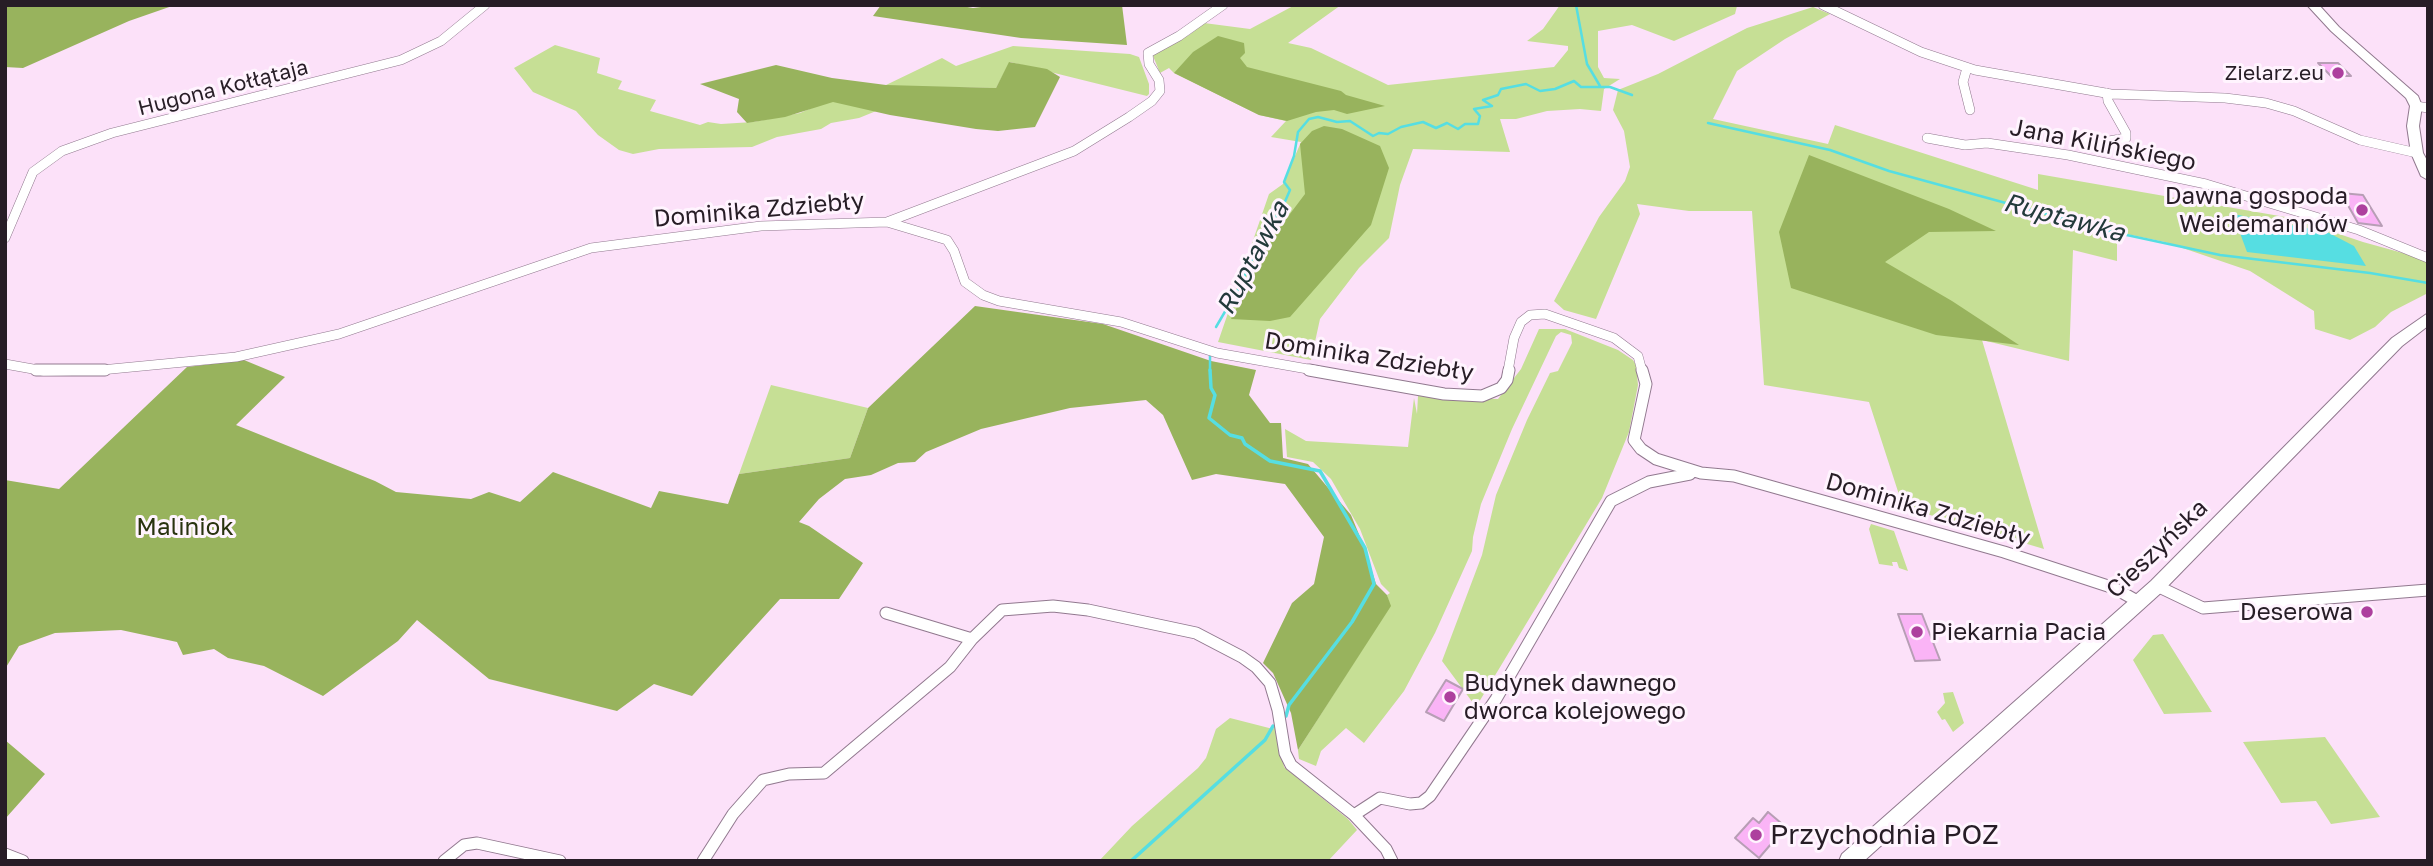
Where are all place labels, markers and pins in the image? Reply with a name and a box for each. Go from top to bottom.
place label: Zielarz.eu [2225,60,2324,86]
marker: Zielarz.eu [2330,65,2346,81]
place label: Dawna gospoda Weidemannów [2165,182,2348,238]
marker: Dawna gospoda Weidemannów [2354,202,2370,218]
place label: Deserowa [2240,598,2353,626]
marker: Deserowa [2359,604,2375,620]
place label: Piekarnia Pacia [1931,618,2106,646]
marker: Piekarnia Pacia [1909,624,1925,640]
place label: Budynek dawnego dworca kolejowego [1464,669,1686,725]
marker: Budynek dawnego dworca kolejowego [1442,689,1458,705]
place label: Przychodnia POZ [1770,818,1999,852]
marker: Przychodnia POZ [1748,827,1764,843]

